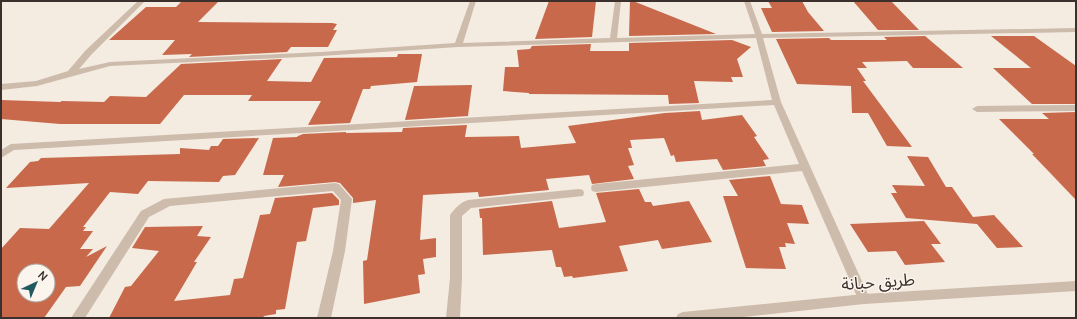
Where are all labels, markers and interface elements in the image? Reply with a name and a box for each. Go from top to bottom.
north arrow [16,263,56,303]
text: N [35,267,51,284]
street label: طريق حبانة [840,267,916,295]

